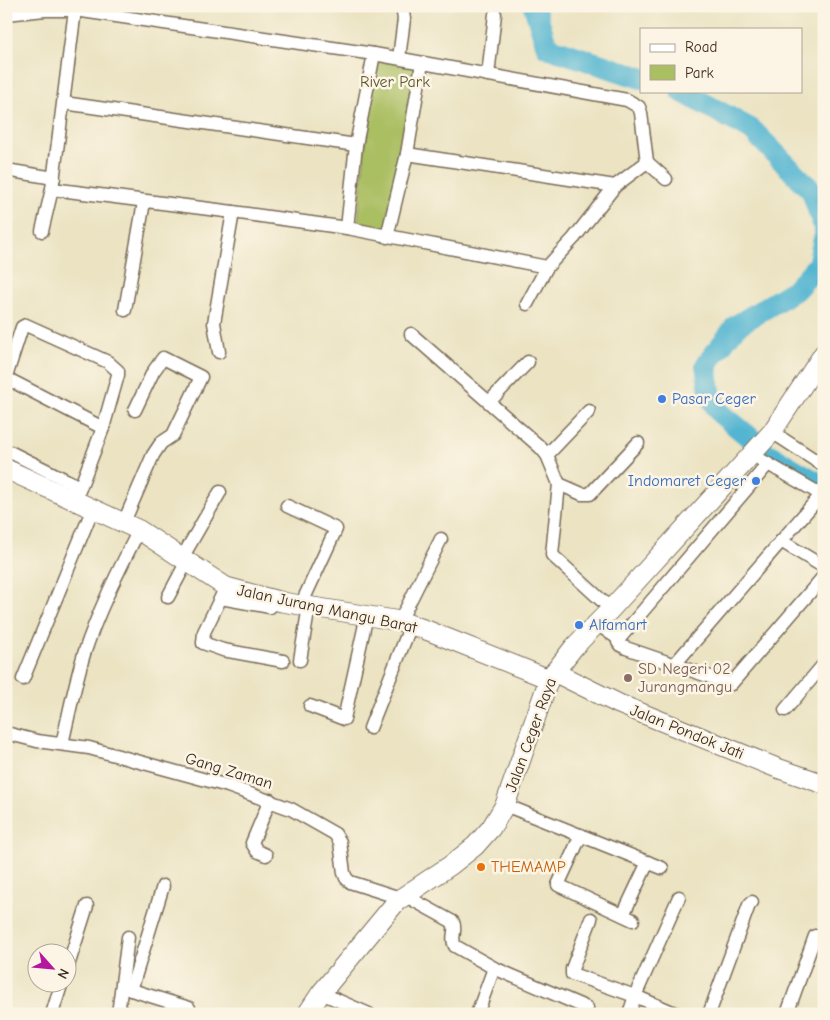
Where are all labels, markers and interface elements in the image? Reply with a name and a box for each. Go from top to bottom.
legend [640,28,802,92]
text: Road [685,38,717,56]
text: Park [685,64,714,82]
park label: River Park [360,73,430,91]
place label: Pasar Ceger [672,390,756,408]
marker: Pasar Ceger [656,393,668,405]
place label: Indomaret Ceger [628,472,747,490]
marker: Indomaret Ceger [750,475,762,487]
street label: Jalan Jurang Mangu Barat [235,581,419,637]
place label: Alfamart [589,616,647,634]
marker: Alfamart [573,619,585,631]
place label: SD Negeri 02 Jurangmangu [638,660,732,696]
marker: SD Negeri 02 Jurangmangu [622,672,634,684]
street label: Jalan Ceger Raya [502,675,560,795]
street label: Jalan Pondok Jati [628,701,746,763]
street label: Gang Zaman [183,749,275,793]
place label: THEMAMP [491,858,566,876]
marker: THEMAMP [475,861,487,873]
north arrow [28,942,78,992]
text: N [53,966,73,982]

